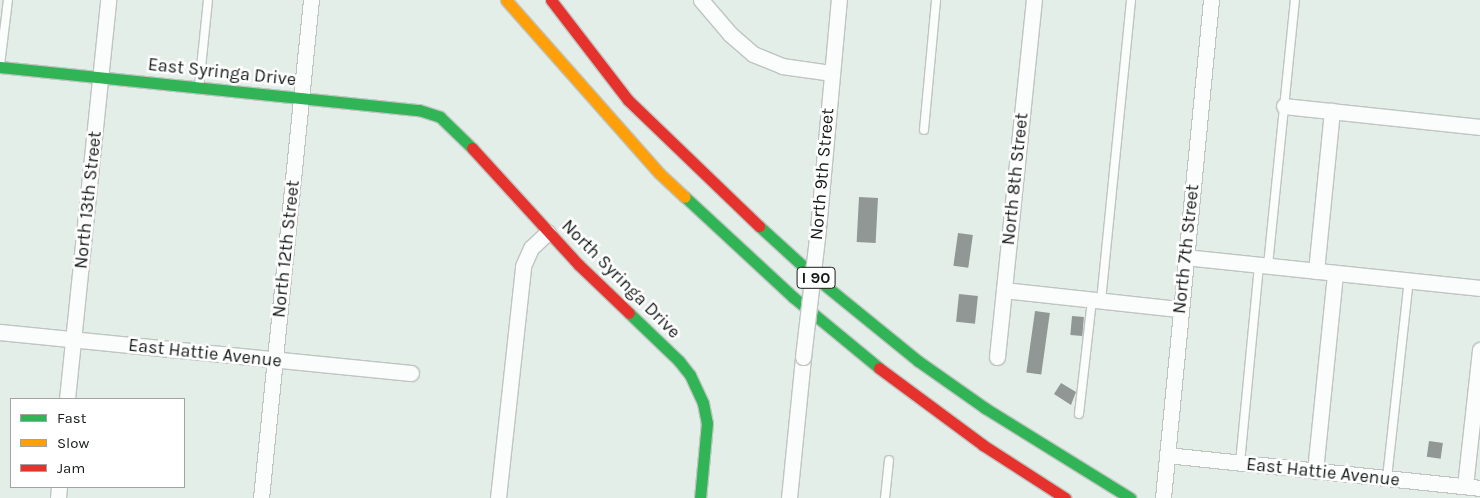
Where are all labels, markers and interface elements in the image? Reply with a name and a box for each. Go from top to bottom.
street label: East Syringa Drive [147,53,297,91]
street label: North 9th Street [805,107,839,241]
street label: North 8th Street [997,112,1033,246]
street label: North 13th Street [70,130,106,270]
street label: North 12th Street [268,179,304,319]
street label: North 7th Street [1168,183,1204,315]
street label: North Syringa Drive [557,215,685,343]
road number: I 90 [796,264,836,292]
street label: East Hattie Avenue [127,334,283,372]
legend [10,398,185,488]
text: Fast [57,409,86,427]
text: Slow [57,434,89,452]
street label: East Hattie Avenue [1245,453,1401,491]
text: Jam [57,459,85,477]

